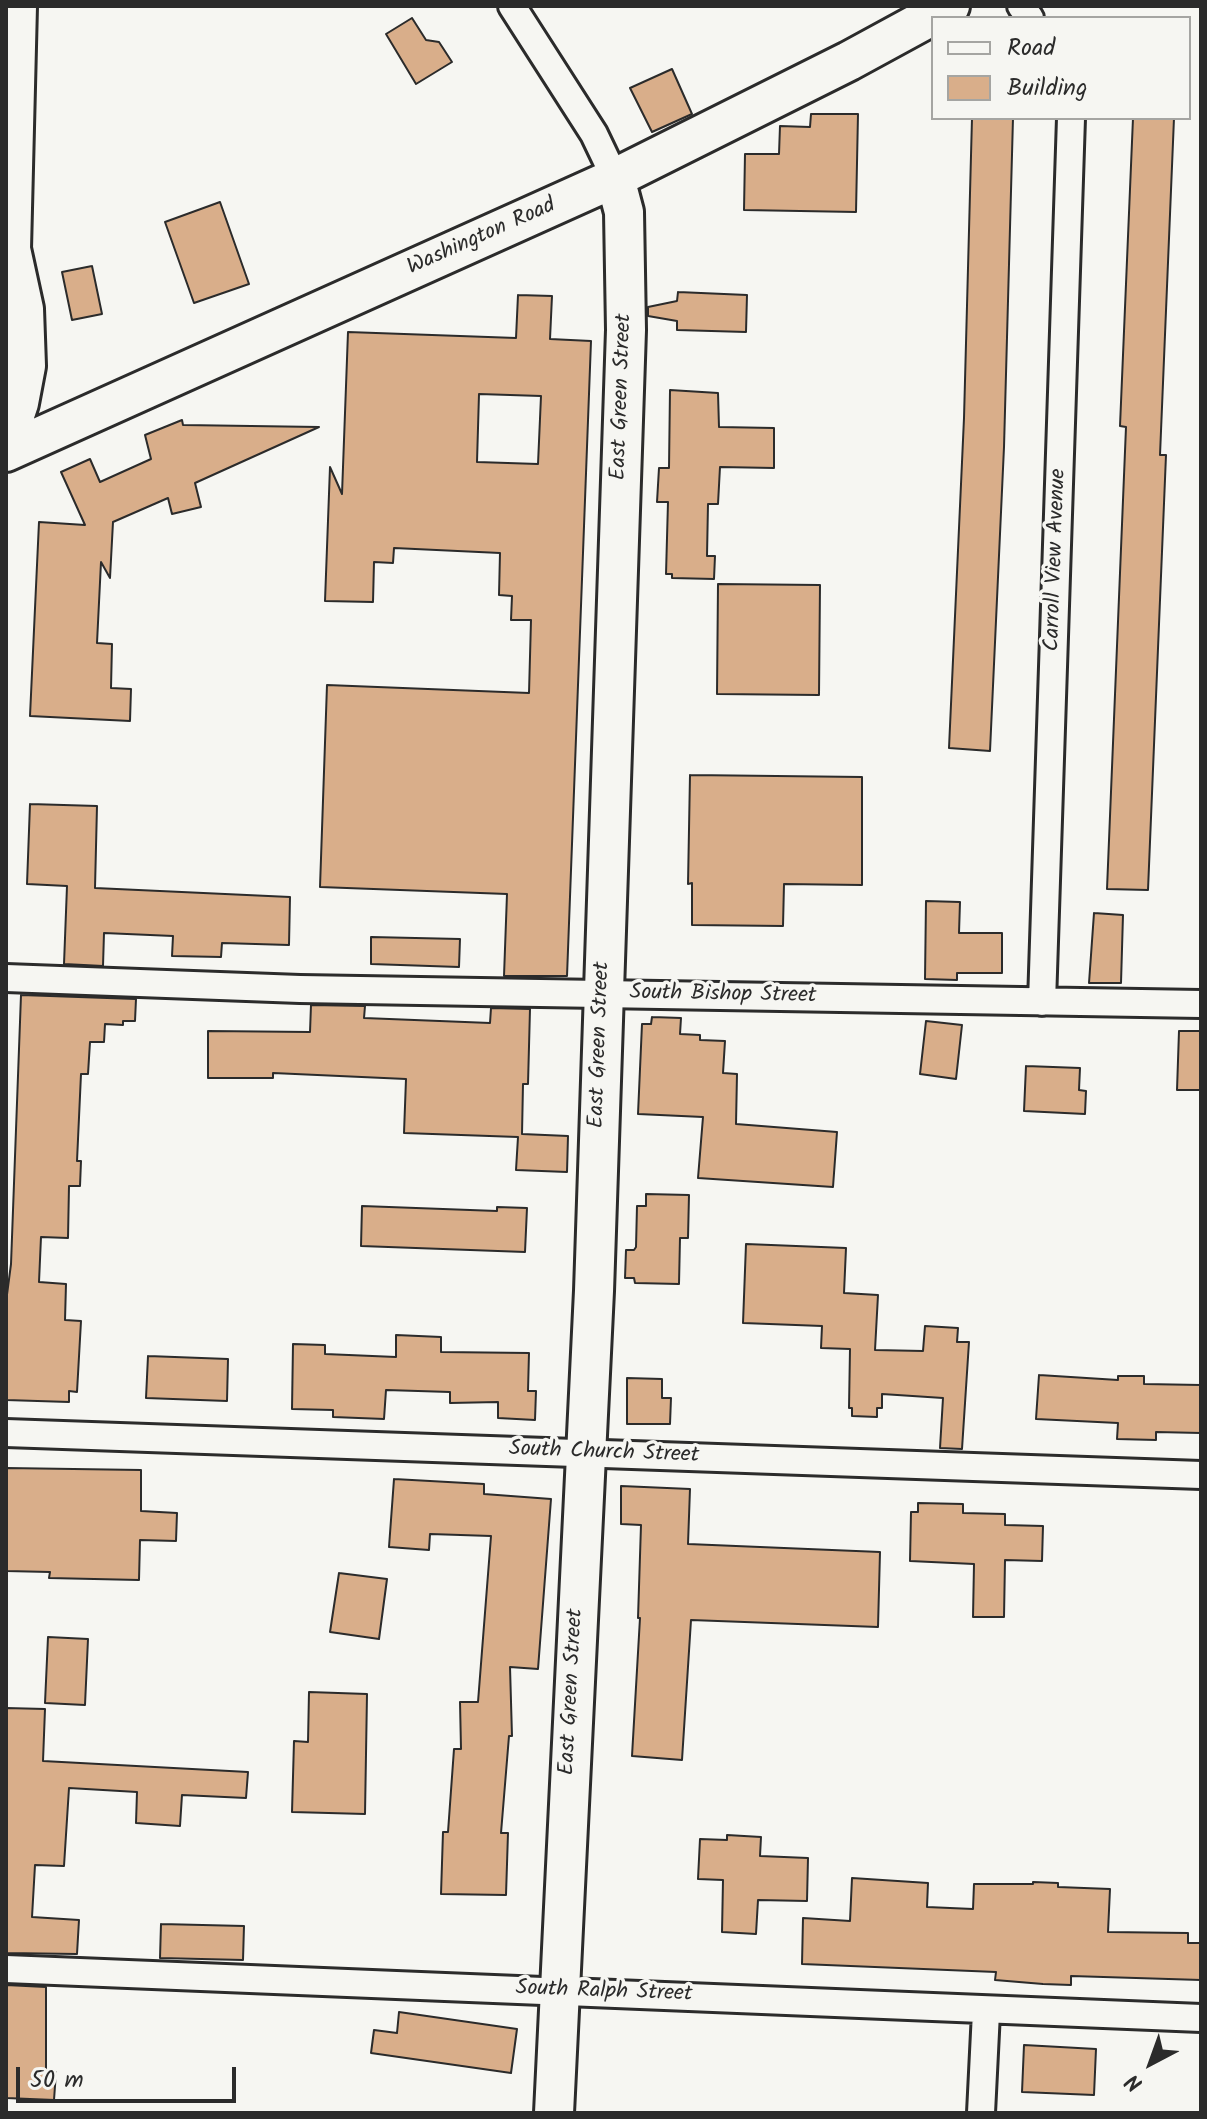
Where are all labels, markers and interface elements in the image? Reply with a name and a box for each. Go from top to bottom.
legend [931,16,1191,120]
text: Road [1007,29,1055,68]
text: Building [1007,69,1087,108]
street label: Washington Road [404,194,560,282]
street label: East Green Street [607,313,639,481]
street label: Carroll View Avenue [1041,468,1073,652]
street label: East Green Street [585,961,617,1129]
street label: South Bishop Street [629,981,817,1011]
street label: South Church Street [508,1437,700,1471]
street label: East Green Street [555,1608,591,1776]
street label: South Ralph Street [515,1977,693,2009]
north arrow [1111,2023,1191,2103]
scale bar [20,2051,240,2101]
text: 50 m [30,2061,84,2100]
text: N [1118,2064,1152,2099]

